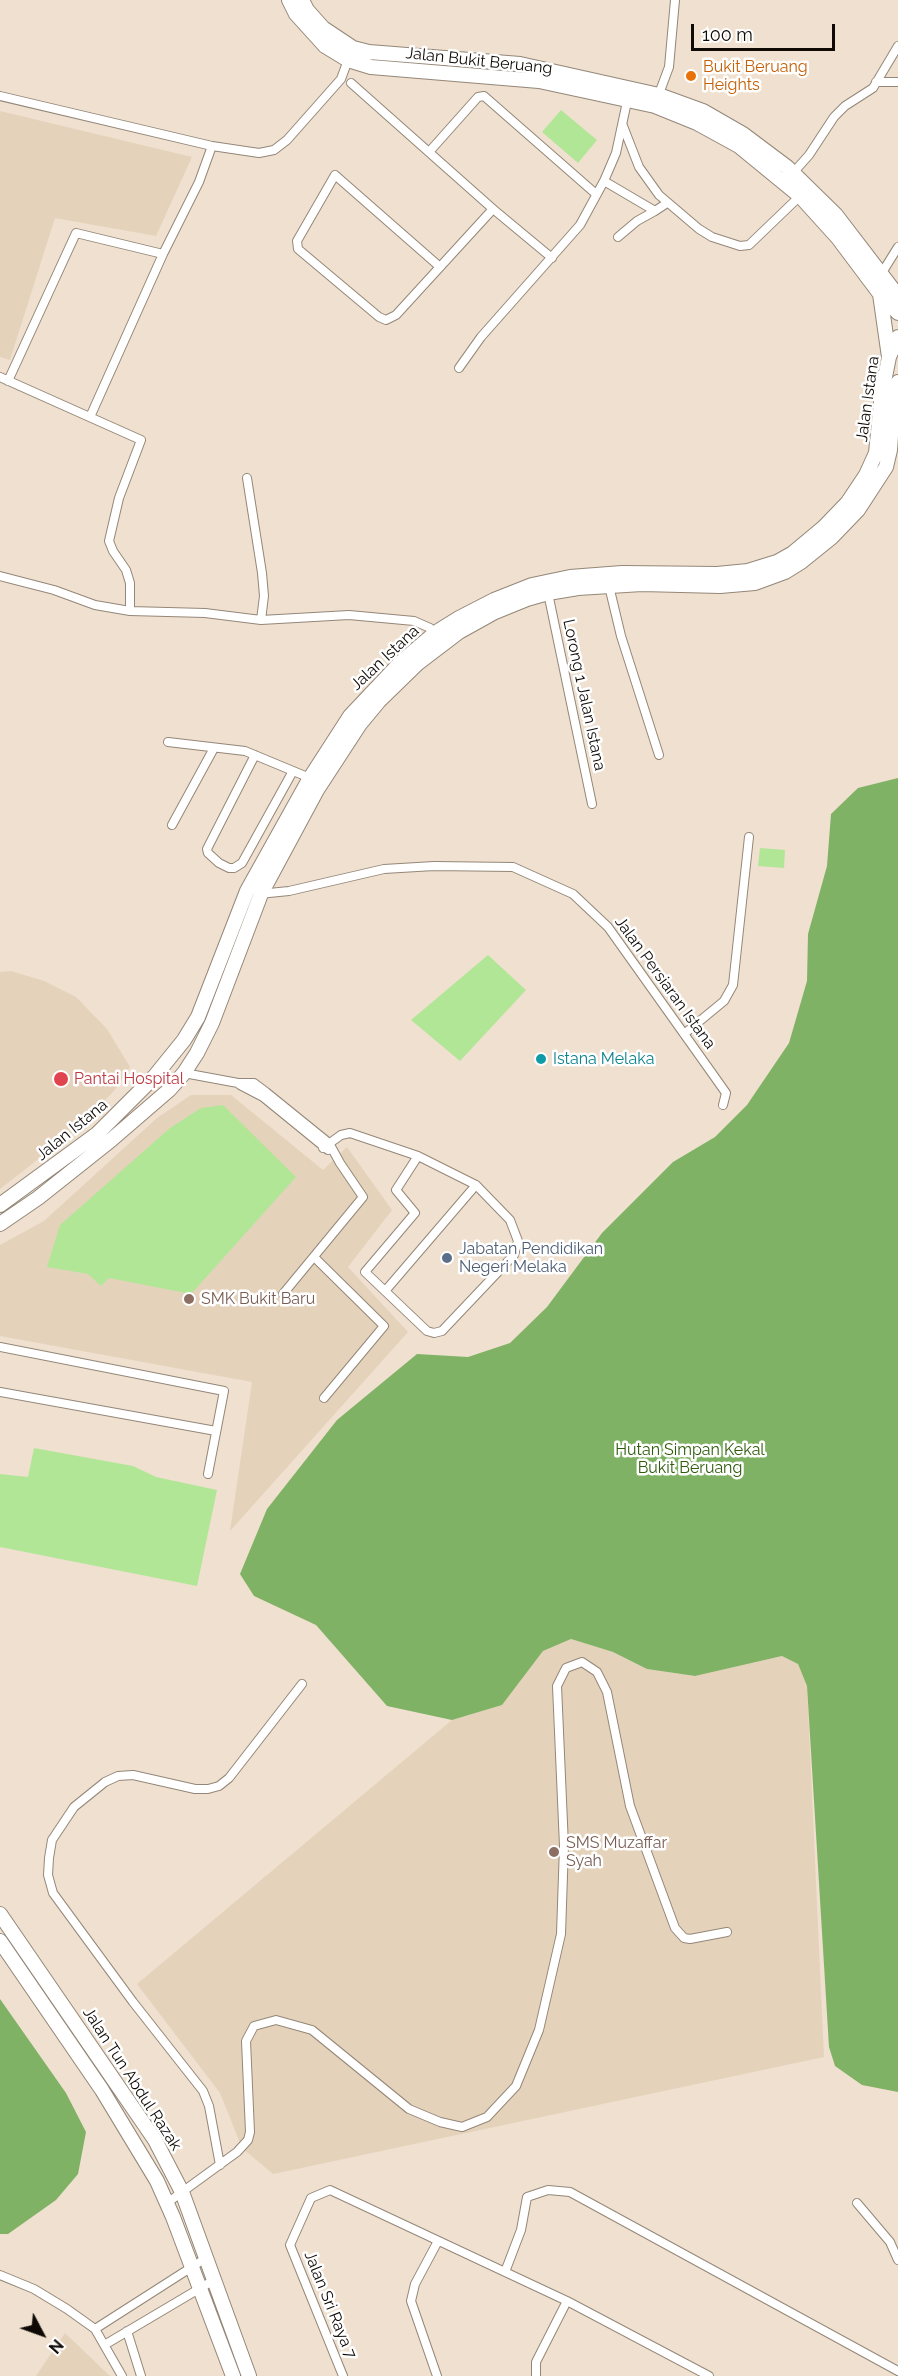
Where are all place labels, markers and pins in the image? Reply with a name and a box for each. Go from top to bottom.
place label: Bukit Beruang Heights [703,57,808,95]
marker: Bukit Beruang Heights [684,69,698,83]
place label: Istana Melaka [553,1049,654,1069]
marker: Istana Melaka [534,1052,548,1066]
place label: Pantai Hospital [74,1069,184,1089]
marker: Pantai Hospital [52,1070,70,1088]
place label: Jabatan Pendidikan Negeri Melaka [459,1239,603,1277]
marker: Jabatan Pendidikan Negeri Melaka [440,1251,454,1265]
place label: SMK Bukit Baru [201,1289,315,1309]
marker: SMK Bukit Baru [182,1292,196,1306]
place label: SMS Muzaffar Syah [566,1833,667,1871]
marker: SMS Muzaffar Syah [547,1845,561,1859]

